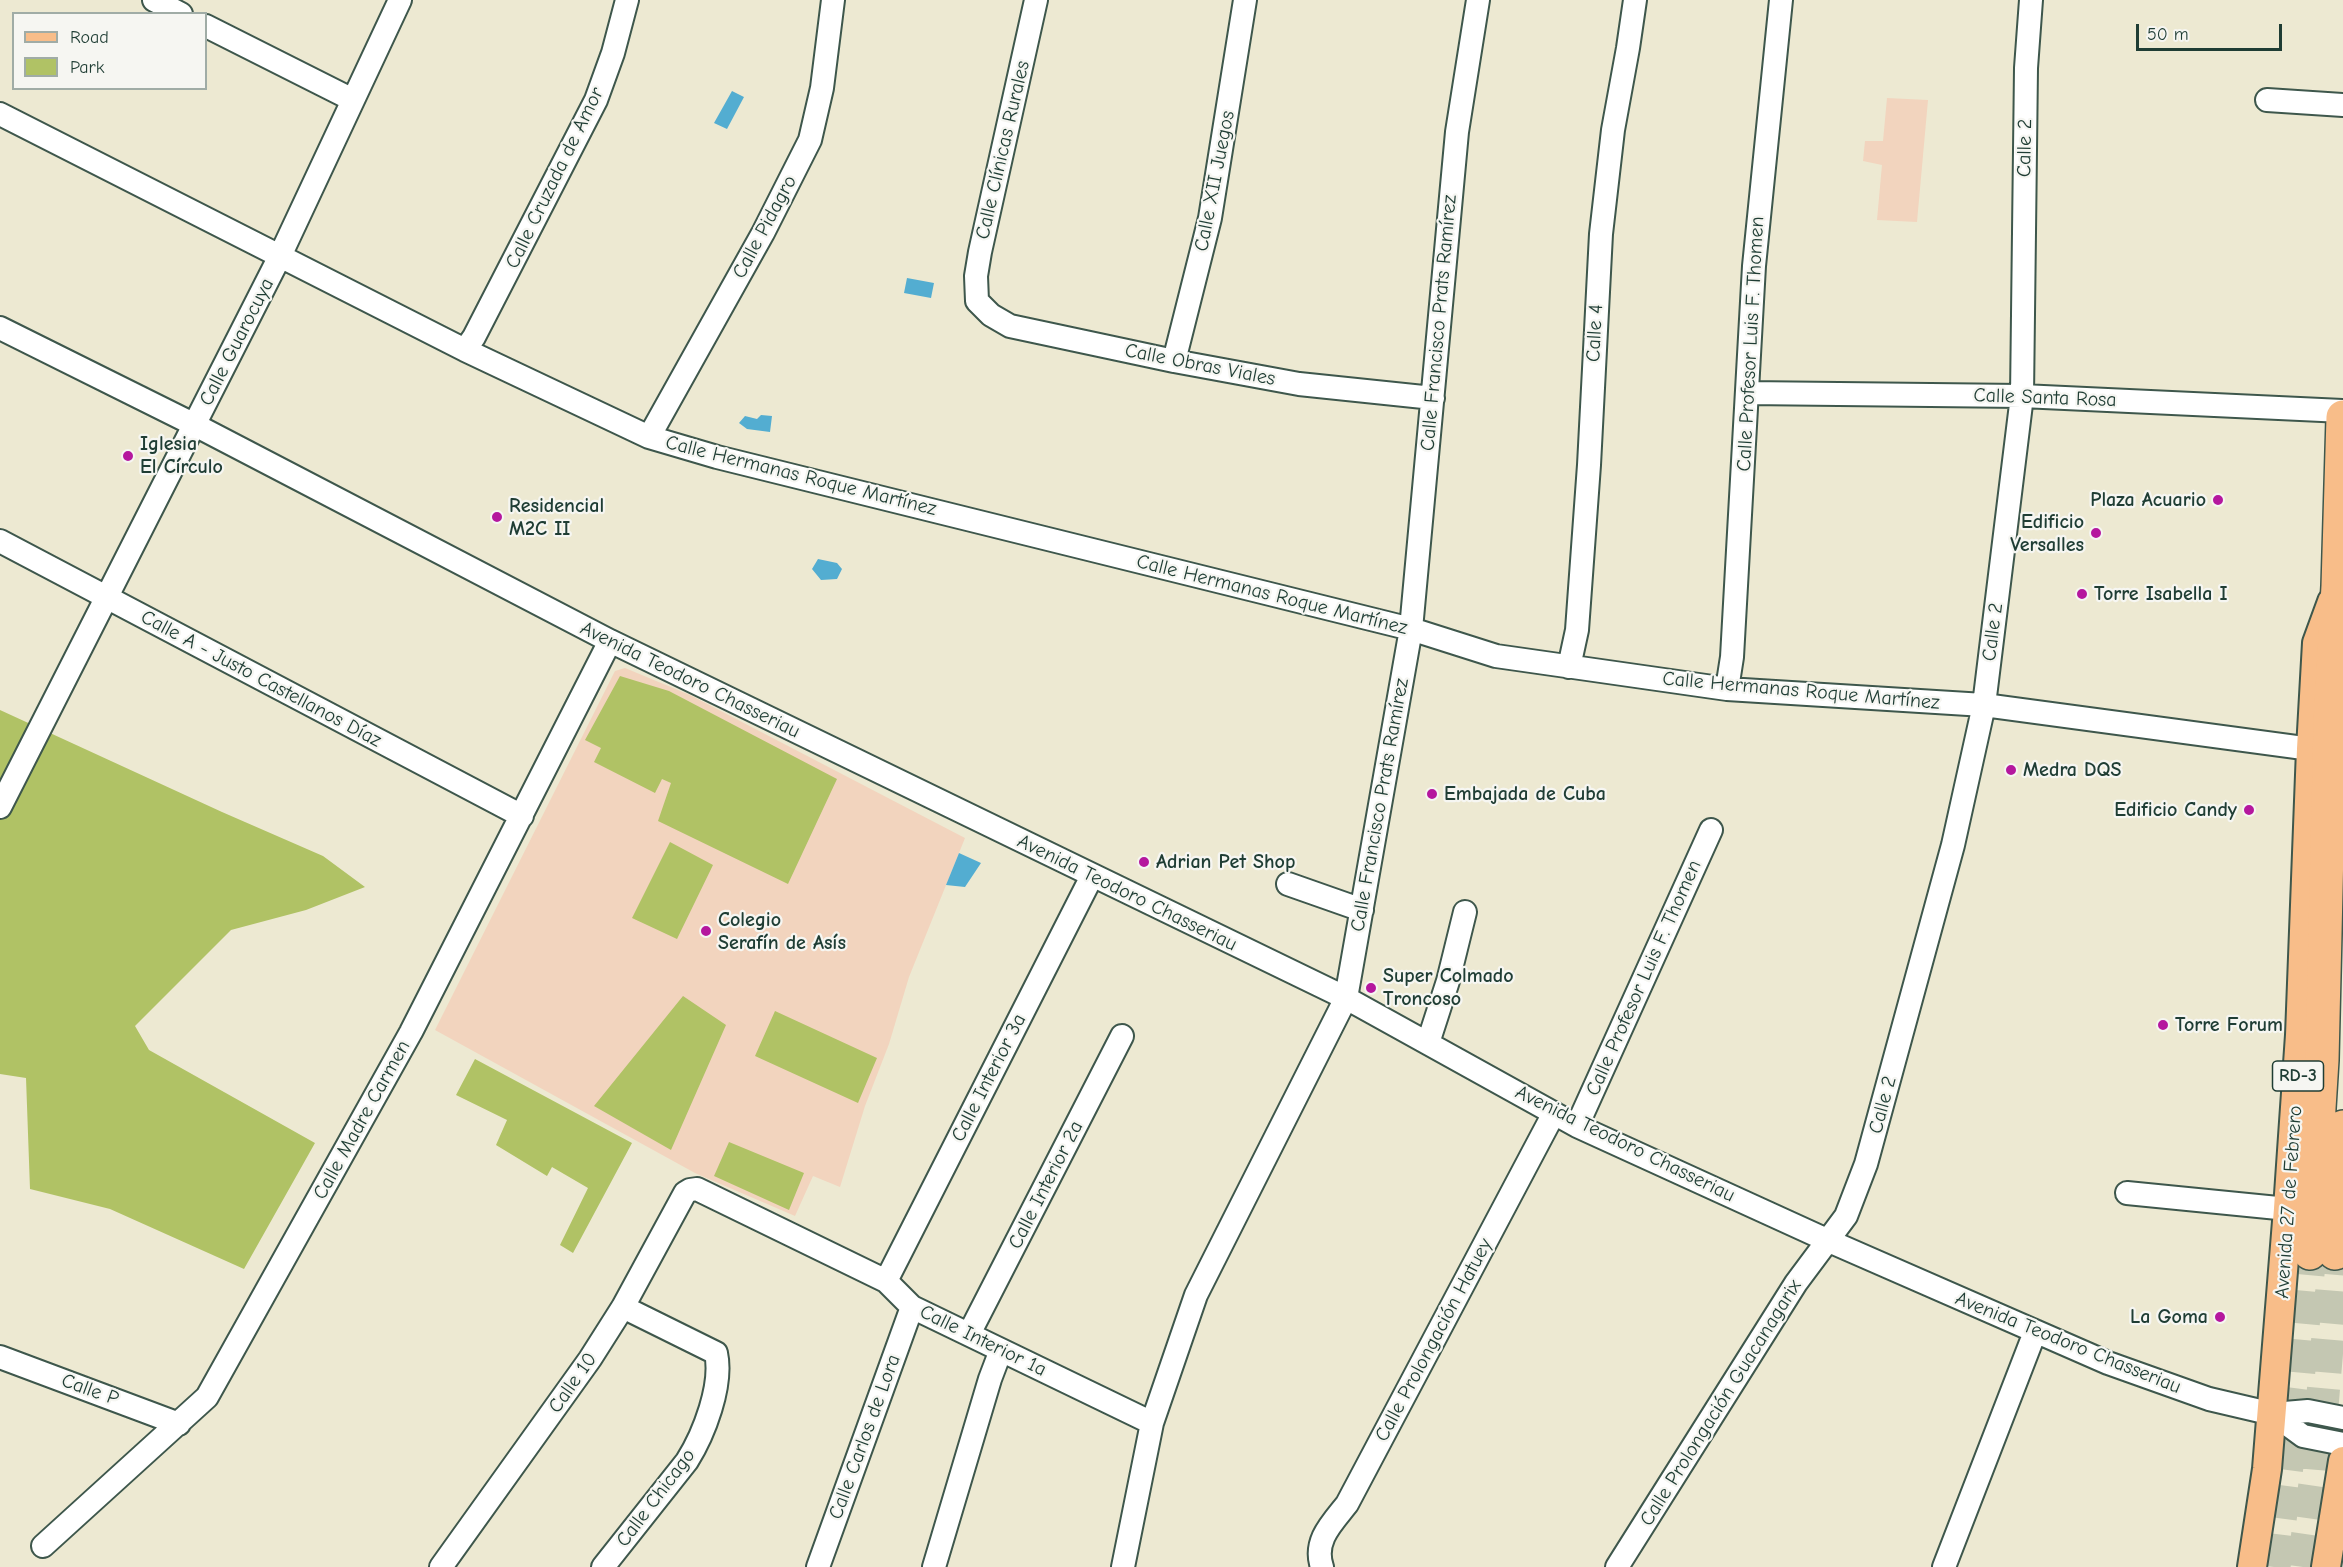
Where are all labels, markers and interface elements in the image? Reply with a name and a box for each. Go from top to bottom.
legend [12,12,207,90]
scale bar [2139,12,2284,50]
text: 50 m [2147,24,2189,45]
text: Road [70,27,109,48]
text: Park [70,57,104,78]
street label: Calle Clínicas Rurales [971,58,1035,242]
street label: Calle Cruzada de Amor [501,83,609,273]
street label: Calle XII Juegos [1190,109,1240,253]
street label: Calle 2 [2012,119,2038,177]
street label: Calle Pidagro [728,171,802,283]
street label: Calle Francisco Prats Ramírez [1416,194,1462,452]
street label: Calle Profesor Luis F. Thomen [1732,216,1770,472]
street label: Calle Guarocuya [195,274,279,410]
street label: Calle 4 [1582,304,1608,362]
street label: Calle Obras Viales [1123,339,1277,391]
street label: Calle Santa Rosa [1973,384,2117,412]
street label: Calle Hermanas Roque Martínez [663,431,939,521]
place label: Iglesia El Círculo [140,432,223,479]
marker: Iglesia El Círculo [121,449,135,463]
place label: Plaza Acuario [2090,488,2206,512]
marker: Plaza Acuario [2211,493,2225,507]
place label: Residencial M2C II [509,494,604,541]
marker: Residencial M2C II [490,510,504,524]
place label: Edificio Versalles [2010,510,2084,557]
marker: Edificio Versalles [2089,526,2103,540]
street label: Calle Hermanas Roque Martínez [1134,550,1410,640]
place label: Torre Isabella I [2094,582,2228,606]
marker: Torre Isabella I [2075,587,2089,601]
street label: Calle 2 [1978,601,2008,663]
street label: Calle A - Justo Castellanos Díaz [137,605,385,753]
street label: Avenida Teodoro Chasseriau [576,616,804,744]
street label: Calle Hermanas Roque Martínez [1661,667,1941,715]
street label: Calle Francisco Prats Ramírez [1346,676,1414,934]
place label: Medra DQS [2023,758,2121,782]
marker: Medra DQS [2004,763,2018,777]
place label: Embajada de Cuba [1444,782,1606,806]
marker: Embajada de Cuba [1425,787,1439,801]
place label: Edificio Candy [2114,798,2237,822]
marker: Edificio Candy [2242,803,2256,817]
street label: Avenida Teodoro Chasseriau [1013,829,1241,957]
place label: Adrian Pet Shop [1156,850,1295,874]
marker: Adrian Pet Shop [1137,855,1151,869]
street label: Calle Profesor Luis F. Thomen [1581,856,1707,1100]
place label: Colegio Serafín de Asís [718,908,846,955]
marker: Colegio Serafín de Asís [699,924,713,938]
place label: Super Colmado Troncoso [1383,964,1514,1011]
marker: Super Colmado Troncoso [1364,981,1378,995]
street label: Calle Interior 3a [946,1010,1032,1146]
place label: Torre Forum [2175,1013,2283,1037]
marker: Torre Forum [2156,1018,2170,1032]
street label: Calle Madre Carmen [308,1036,416,1204]
road number: RD-3 [2272,1061,2324,1091]
street label: Calle 2 [1864,1074,1902,1136]
street label: Avenida Teodoro Chasseriau [1511,1080,1739,1208]
street label: Avenida 27 de Febrero [2270,1105,2308,1299]
street label: Calle Interior 2a [1003,1117,1089,1253]
street label: Calle Prolongación Hatuey [1370,1234,1498,1446]
street label: Calle Prolongación Guacanagarix [1635,1275,1807,1531]
street label: Avenida Teodoro Chasseriau [1952,1287,2184,1399]
street label: Calle Interior 1a [916,1300,1050,1382]
place label: La Goma [2130,1305,2208,1329]
marker: La Goma [2213,1310,2227,1324]
street label: Calle 10 [544,1348,602,1418]
street label: Calle Carlos de Lora [824,1351,906,1523]
street label: Calle P [58,1369,122,1411]
street label: Calle Chicago [611,1444,701,1552]

